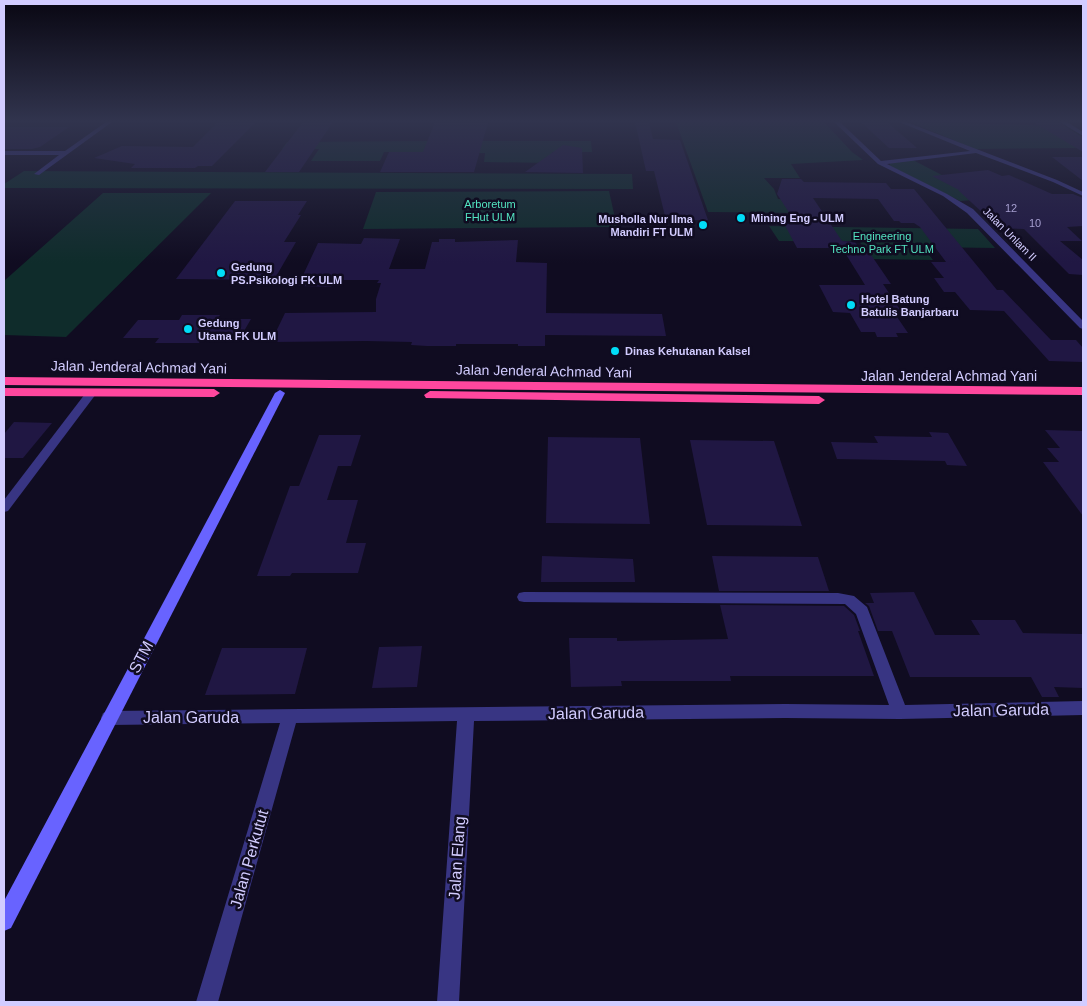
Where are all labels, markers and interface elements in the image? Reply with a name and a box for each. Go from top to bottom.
park label: Arboretum FHut ULM [464,198,516,223]
house number: 12 [1005,202,1017,214]
street label: Jalan Unlam II [981,205,1039,263]
marker: Mining Eng - ULM [735,212,747,224]
place label: Mining Eng - ULM [751,212,844,224]
place label: Musholla Nur Ilma Mandiri FT ULM [598,213,694,238]
house number: 10 [1029,217,1041,229]
marker: Musholla Nur Ilma Mandiri FT ULM [697,219,709,231]
park label: Engineering Techno Park FT ULM [830,230,934,255]
place label: Gedung PS.Psikologi FK ULM [231,261,342,286]
marker: Gedung PS.Psikologi FK ULM [215,267,227,279]
place label: Hotel Batung Batulis Banjarbaru [861,293,959,318]
marker: Hotel Batung Batulis Banjarbaru [845,299,857,311]
place label: Gedung Utama FK ULM [198,317,276,342]
marker: Gedung Utama FK ULM [182,323,194,335]
marker: Dinas Kehutanan Kalsel [609,345,621,357]
place label: Dinas Kehutanan Kalsel [625,345,750,357]
street label: Jalan Jenderal Achmad Yani [51,357,227,377]
street label: Jalan Jenderal Achmad Yani [456,361,632,381]
street label: Jalan Jenderal Achmad Yani [861,368,1037,384]
street label: STM [126,638,156,676]
street label: Jalan Garuda [953,701,1049,719]
street label: Jalan Garuda [548,704,644,722]
street label: Jalan Garuda [143,709,239,726]
street label: Jalan Perkutut [227,807,271,911]
street label: Jalan Elang [446,816,468,900]

